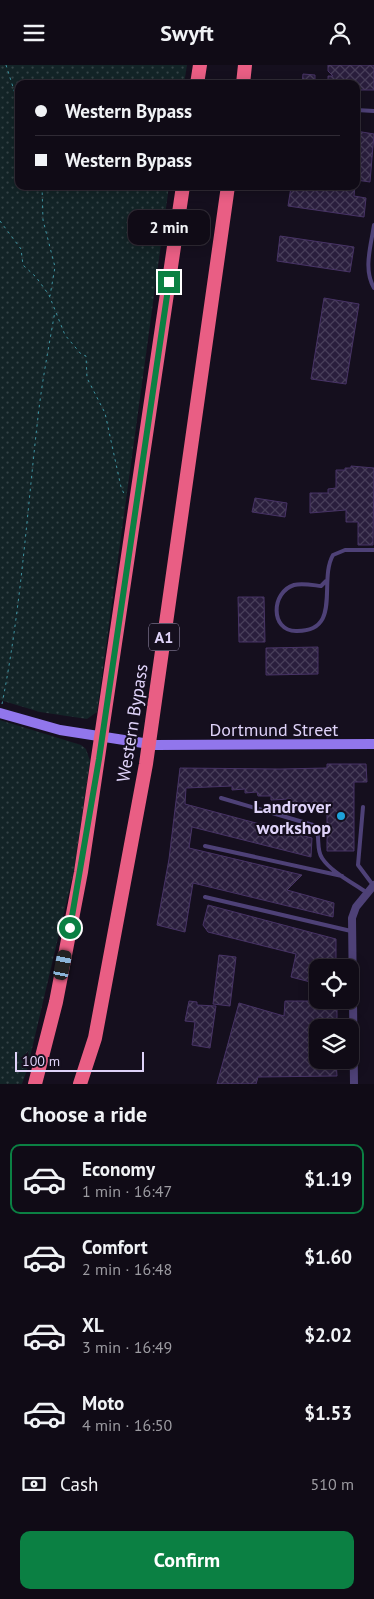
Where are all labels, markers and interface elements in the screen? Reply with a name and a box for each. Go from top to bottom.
icon: menu [20,19,48,47]
text: Swyft [160,19,214,47]
icon: person [326,19,354,47]
text: Western Bypass [65,99,192,123]
text: Western Bypass [65,148,192,172]
callout: 2 min [128,209,210,245]
text: 2 min [149,217,189,237]
route end [158,271,180,293]
road number: A1 [149,623,179,651]
street label: Western Bypass [111,662,153,784]
street label: Dortmund Street [210,718,338,741]
place label: Landrover workshop [254,795,332,839]
marker: Landrover workshop [335,810,347,822]
route start [59,917,81,939]
car [52,949,73,981]
map controls [309,959,359,1069]
button: locate [309,959,359,1009]
button: layers [309,1019,359,1069]
scale bar [15,1049,144,1072]
text: 100 m [22,1052,60,1070]
text: Choose a ride [20,1100,147,1128]
icon: car [22,1157,67,1202]
text: Economy [82,1157,155,1181]
text: $1.19 [304,1167,352,1191]
text: 1 min · 16:47 [82,1181,172,1201]
icon: car [22,1235,67,1280]
text: Comfort [82,1235,148,1259]
text: $1.60 [304,1245,352,1269]
text: 2 min · 16:48 [82,1259,172,1279]
icon: car [22,1313,67,1358]
text: XL [82,1313,104,1337]
text: $2.02 [304,1323,352,1347]
text: 3 min · 16:49 [82,1337,172,1357]
icon: car [22,1391,67,1436]
text: Moto [82,1391,124,1415]
text: $1.53 [304,1401,352,1425]
text: 4 min · 16:50 [82,1415,172,1435]
icon: cash [20,1470,48,1498]
text: Cash [60,1472,98,1496]
text: 510 m [311,1474,354,1494]
button: Confirm [20,1531,354,1589]

